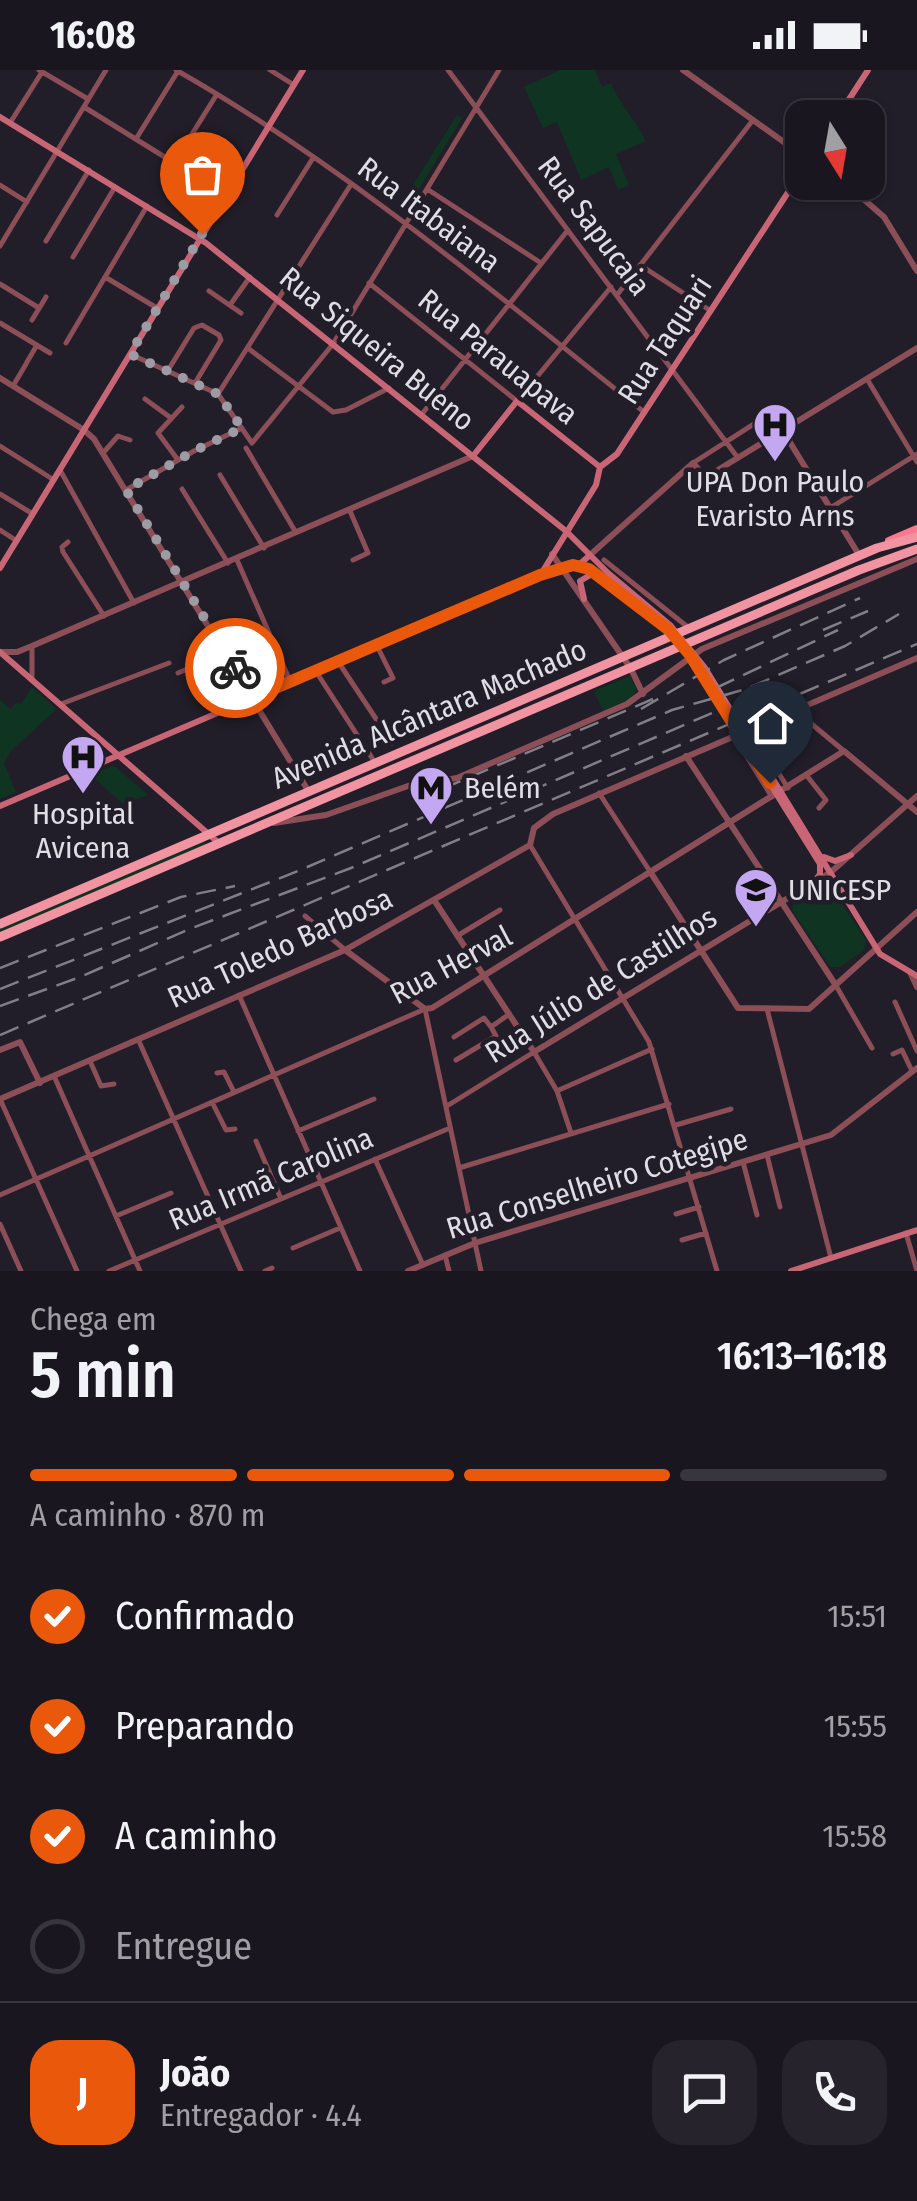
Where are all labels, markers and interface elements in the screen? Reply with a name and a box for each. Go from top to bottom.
text: 16:08 [50,12,135,58]
north arrow [785,100,885,200]
map controls [785,100,885,200]
pin [160,132,245,235]
icon: bag [175,147,230,202]
street label: Rua Sapucaia [530,149,658,303]
street label: Rua Itabaiana [351,150,507,280]
street label: Rua Siqueira Bueno [272,259,482,439]
street label: Rua Taquari [610,269,720,411]
street label: Rua Parauapava [411,282,585,432]
hospital icon: UPA Don Paulo Evaristo Arns [752,402,798,463]
place label: UPA Don Paulo Evaristo Arns [686,464,864,534]
courier [185,618,285,718]
street label: Avenida Alcântara Machado [266,631,592,797]
icon: bike [208,641,263,696]
pin [728,681,813,784]
icon: home [743,696,798,751]
hospital icon: Hospital Avicena [60,734,106,795]
metro station icon: Belém [408,765,454,826]
place label: Belém [464,770,541,806]
place label: Hospital Avicena [32,796,134,866]
school or university icon: UNICESP [733,867,779,928]
place label: UNICESP [788,872,891,908]
street label: Rua Toledo Barbosa [162,880,398,1016]
street label: Rua Júlio de Castilhos [479,899,723,1071]
street label: Rua Herval [384,918,518,1012]
street label: Rua Irmã Carolina [164,1120,378,1238]
street label: Rua Conselheiro Cotegipe [442,1121,752,1247]
text: Chega em [30,1300,157,1338]
text: 16:13–16:18 [717,1333,887,1379]
text: 5 min [30,1336,176,1414]
text: A caminho · 870 m [30,1496,265,1534]
icon: check [30,1589,85,1644]
text: Confirmado [115,1593,295,1639]
text: 15:51 [827,1597,887,1635]
icon: check [30,1699,85,1754]
text: Preparando [115,1703,295,1749]
text: 15:55 [824,1707,887,1745]
icon: check [30,1809,85,1864]
text: A caminho [115,1813,277,1859]
text: 15:58 [822,1817,887,1855]
text: Entregue [115,1923,252,1969]
button: chat [652,2040,757,2145]
button: phone [782,2040,887,2145]
text: João [160,2050,230,2096]
text: J [77,2069,88,2115]
text: Entregador · 4.4 [160,2096,362,2134]

